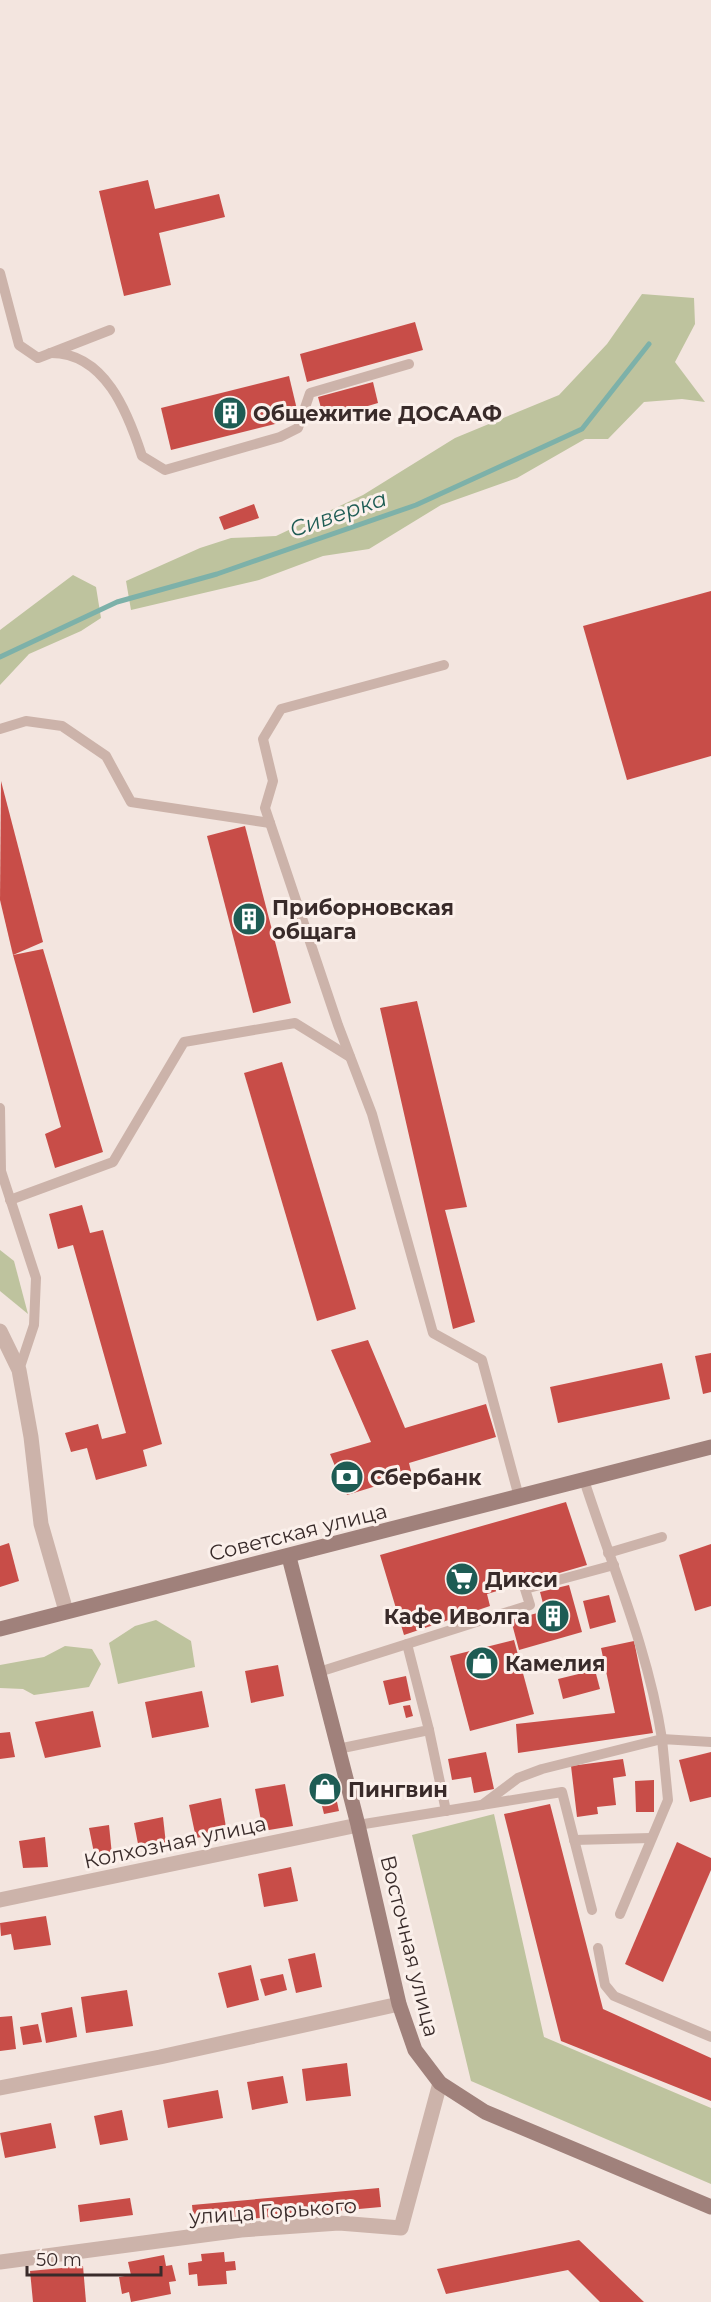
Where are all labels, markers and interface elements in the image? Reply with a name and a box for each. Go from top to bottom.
building icon: Общежитие ДОСААФ [212,395,248,431]
place label: Общежитие ДОСААФ [253,401,502,426]
water label: Сиверка [286,485,390,543]
place label: Приборновская общага [272,895,454,944]
building icon: Приборновская общага [231,901,267,937]
bank icon: Сбербанк [329,1459,365,1495]
place label: Сбербанк [370,1465,482,1490]
street label: Советская улица [206,1498,390,1566]
supermarket icon: Дикси [444,1561,480,1597]
place label: Дикси [485,1567,558,1592]
building icon: Кафе Иволга [535,1598,571,1634]
place label: Кафе Иволга [384,1604,530,1629]
shop icon: Камелия [464,1645,500,1681]
place label: Камелия [505,1651,605,1676]
shop icon: Пингвин [307,1771,343,1807]
place label: Пингвин [348,1777,448,1802]
street label: Колхозная улица [81,1810,269,1874]
street label: Восточная улица [375,1853,445,2039]
street label: улица Горького [187,2193,358,2229]
scale bar [27,2239,160,2277]
text: 50 m [36,2249,82,2271]

